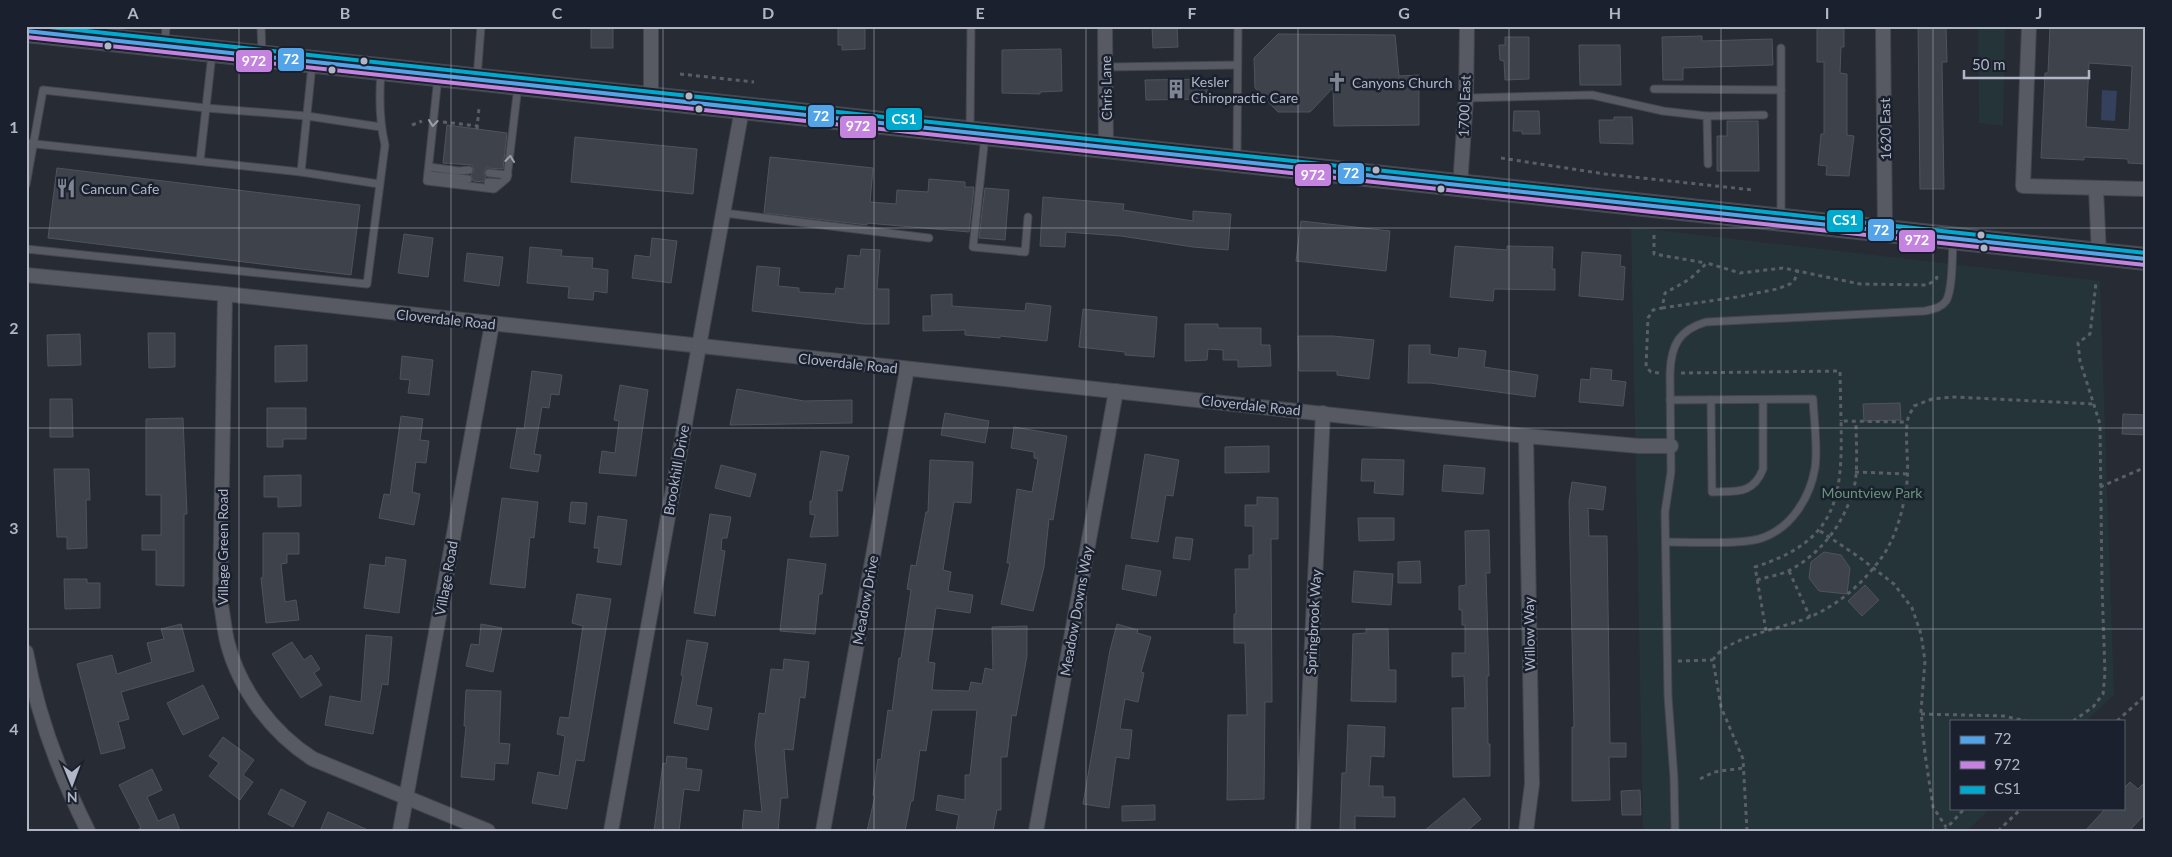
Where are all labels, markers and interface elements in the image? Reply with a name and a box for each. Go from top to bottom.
text: A [126,3,139,22]
text: B [340,3,350,22]
text: C [552,3,563,22]
text: D [762,3,774,22]
text: E [975,3,985,22]
text: F [1187,3,1197,22]
text: G [1398,3,1410,22]
text: H [1609,3,1621,22]
text: I [1825,3,1829,22]
text: J [2036,3,2042,22]
unlabelled marker [103,41,113,51]
line badge: 72 [277,47,305,72]
scale bar [1964,48,2090,80]
line badge: 972 [235,49,273,73]
text: 72 [283,50,299,67]
text: 972 [242,52,266,69]
text: 50 m [1972,55,2006,73]
unlabelled marker [359,56,369,66]
street label: Chris Lane [1097,56,1115,120]
unlabelled marker [327,65,337,75]
church icon: Canyons Church [1326,71,1348,93]
place label: Kesler Chiropractic Care [1191,73,1298,106]
place label: Canyons Church [1352,74,1453,91]
street label: 1700 East [1454,75,1474,137]
building icon: Kesler Chiropractic Care [1165,78,1187,100]
unlabelled marker [684,91,694,101]
street label: 1620 East [1876,98,1894,160]
unlabelled marker [694,104,704,114]
line badge: 72 [807,104,835,128]
text: 72 [813,107,829,124]
line badge: CS1 [885,107,923,131]
text: CS1 [891,110,917,127]
line badge: 972 [839,115,877,139]
text: 1 [9,117,19,136]
text: 972 [846,117,870,134]
one-way arrow [428,119,439,127]
one-way arrow [504,155,515,163]
line badge: 72 [1337,162,1365,185]
line badge: 972 [1294,163,1332,187]
text: 72 [1343,164,1359,181]
unlabelled marker [1371,165,1381,175]
text: 972 [1301,166,1325,183]
restaurant icon: Cancun Cafe [55,177,77,199]
place label: Cancun Cafe [81,180,159,197]
unlabelled marker [1436,184,1446,194]
line badge: CS1 [1826,209,1864,233]
text: CS1 [1832,211,1858,228]
line badge: 72 [1867,218,1895,242]
text: 72 [1873,221,1889,238]
line badge: 972 [1898,229,1936,253]
unlabelled marker [1976,230,1986,240]
text: 972 [1905,231,1929,248]
unlabelled marker [1979,243,1989,253]
street label: Cloverdale Road [395,305,497,333]
text: 2 [9,318,19,337]
street label: Cloverdale Road [797,349,899,377]
street label: Cloverdale Road [1200,391,1302,419]
street label: Brookhill Drive [660,423,692,517]
park label: Mountview Park [1822,484,1923,501]
street label: Village Green Road [214,489,231,605]
text: 3 [9,518,19,537]
street label: Village Road [431,539,461,617]
street label: Meadow Downs Way [1056,544,1096,677]
street label: Meadow Drive [849,554,881,646]
street label: Springbrook Way [1302,568,1324,675]
street label: Willow Way [1520,596,1538,671]
text: 4 [9,719,19,738]
legend [1950,720,2124,810]
text: 72 [1994,729,2011,747]
text: 972 [1994,755,2020,773]
north arrow [48,760,98,810]
text: CS1 [1994,779,2021,797]
text: N [67,789,78,806]

